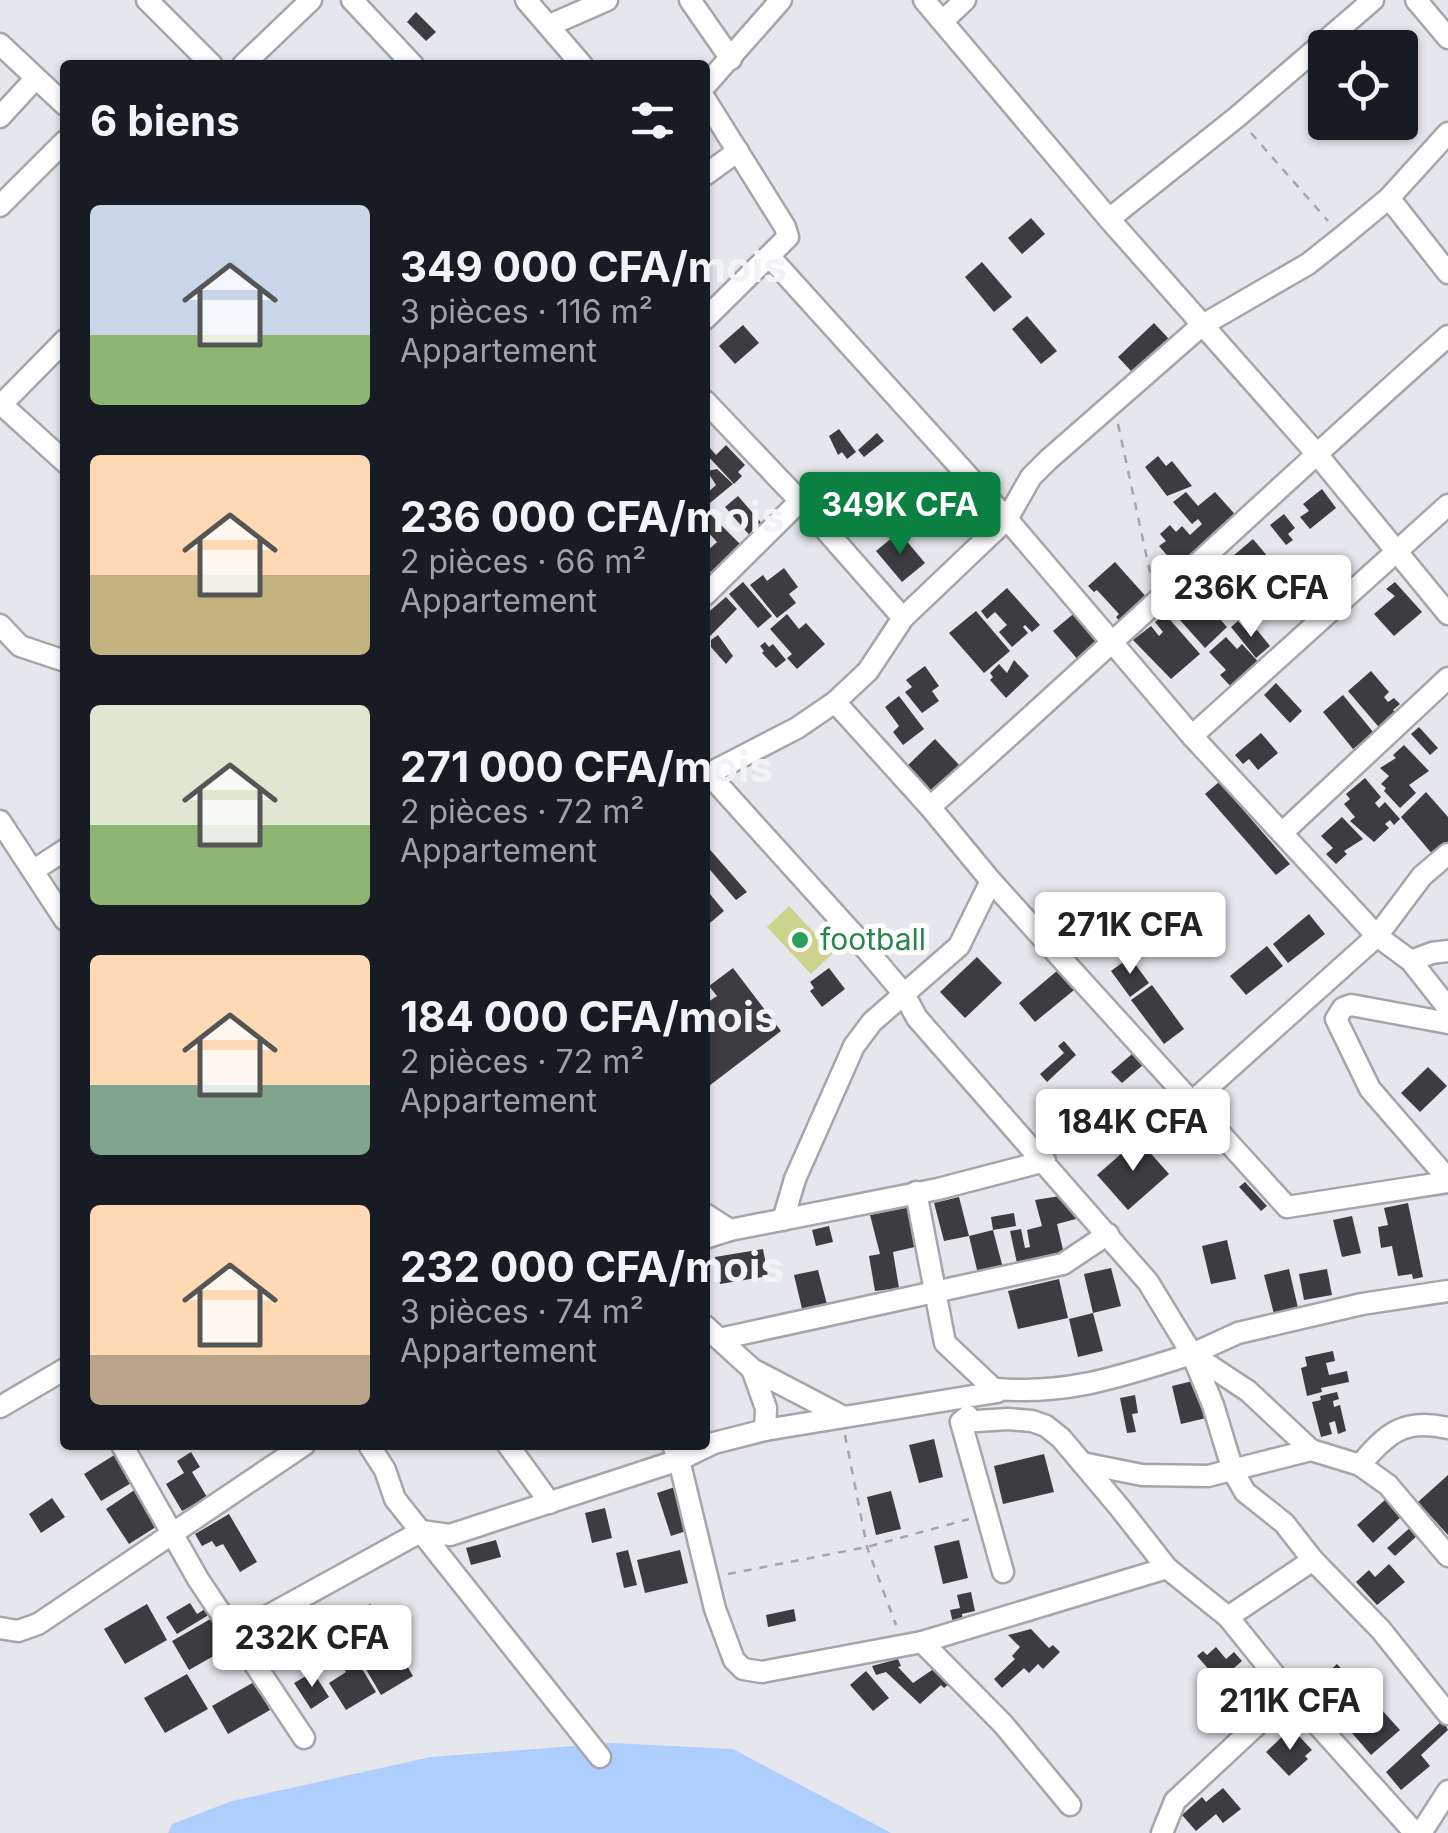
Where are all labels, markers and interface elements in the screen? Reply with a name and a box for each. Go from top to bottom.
map controls [1308,30,1418,140]
button: locate [1308,30,1418,140]
icon: filters [625,93,680,148]
text: 6 biens [90,95,240,146]
text: 349 000 CFA/mois [400,241,787,292]
icon: home [170,245,290,365]
text: 3 pièces · 116 m² [400,292,653,331]
text: Appartement [400,331,597,370]
pin: 349K CFA [797,472,1003,557]
text: 349K CFA [821,485,979,524]
text: 236 000 CFA/mois [400,491,785,542]
icon: home [170,495,290,615]
text: 2 pièces · 66 m² [400,542,646,581]
pin: 236K CFA [1148,555,1354,640]
text: 236K CFA [1173,568,1329,607]
text: Appartement [400,581,597,620]
text: 271 000 CFA/mois [400,741,773,792]
icon: home [170,745,290,865]
text: 2 pièces · 72 m² [400,792,644,831]
text: Appartement [400,831,597,870]
pin: 271K CFA [1027,892,1233,977]
text: 271K CFA [1057,905,1203,944]
place label: football [820,921,926,957]
marker: football [789,929,811,951]
text: 184 000 CFA/mois [400,991,778,1042]
icon: home [170,995,290,1115]
text: 2 pièces · 72 m² [400,1042,644,1081]
text: Appartement [400,1081,597,1120]
pin: 184K CFA [1030,1089,1236,1174]
text: 184K CFA [1058,1102,1208,1141]
text: 232 000 CFA/mois [400,1241,784,1292]
icon: home [170,1245,290,1365]
text: 3 pièces · 74 m² [400,1292,644,1331]
text: Appartement [400,1331,597,1370]
pin: 232K CFA [209,1605,415,1690]
text: 232K CFA [235,1618,390,1657]
pin: 211K CFA [1187,1668,1393,1753]
text: 211K CFA [1219,1681,1361,1720]

